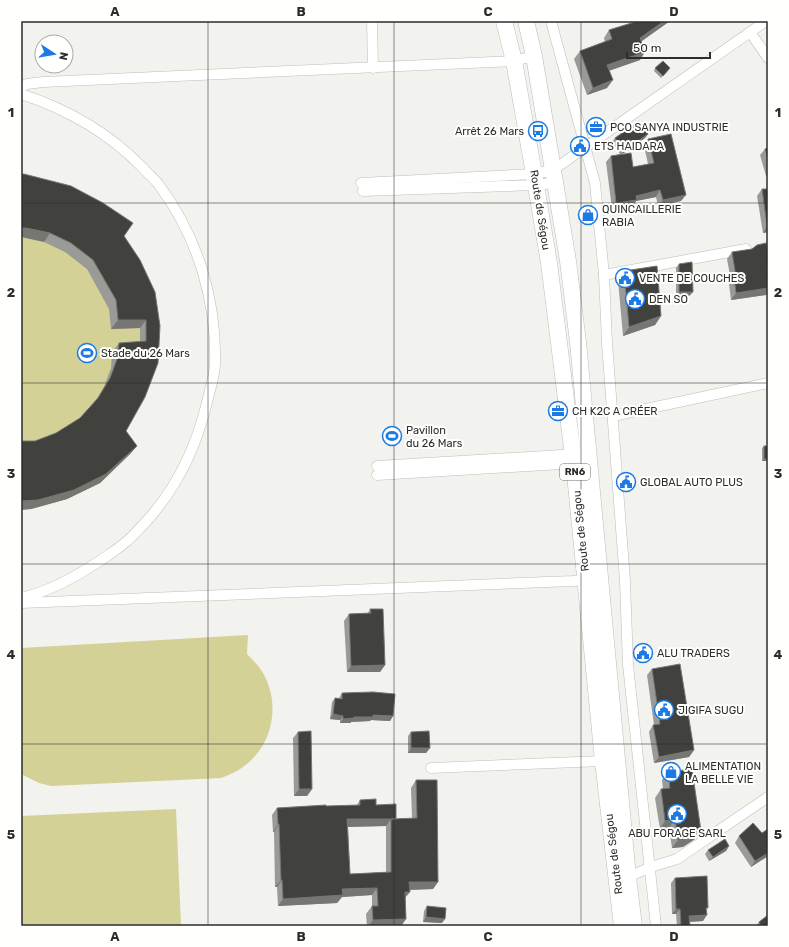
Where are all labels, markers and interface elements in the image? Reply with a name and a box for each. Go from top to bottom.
text: A [110,4,120,19]
text: B [296,4,306,19]
text: C [483,4,493,19]
text: D [669,4,679,19]
north arrow [34,34,74,74]
scale bar [627,34,710,60]
text: 50 m [633,41,661,55]
text: N [56,51,70,61]
text: 1 [8,105,14,120]
text: 1 [775,105,781,120]
office icon: PCO SANYA INDUSTRIE [585,116,607,138]
bus stop icon: Arrêt 26 Mars [527,120,549,142]
place label: PCO SANYA INDUSTRIE [610,121,729,134]
place label: Arrêt 26 Mars [455,125,524,138]
public building icon: ETS HAIDARA [569,135,591,157]
place label: ETS HAIDARA [594,140,665,153]
street label: Route de Ségou [527,169,553,251]
place label: QUINCAILLERIE RABIA [602,203,682,229]
shop icon: QUINCAILLERIE RABIA [577,204,599,226]
public building icon: VENTE DE COUCHES [614,267,636,289]
place label: VENTE DE COUCHES [639,272,745,285]
text: 2 [7,285,15,300]
text: 2 [774,285,782,300]
public building icon: DEN SO [624,288,646,310]
place label: DEN SO [649,293,688,306]
sports icon: Stade du 26 Mars [76,342,98,364]
place label: Stade du 26 Mars [101,347,190,360]
office icon: CH K2C A CRÉER [547,400,569,422]
place label: CH K2C A CRÉER [572,405,658,418]
place label: Pavillon du 26 Mars [406,424,463,450]
sports icon: Pavillon du 26 Mars [381,425,403,447]
road number: RN6 [560,464,590,480]
text: 3 [7,466,16,481]
text: 3 [774,466,783,481]
public building icon: GLOBAL AUTO PLUS [615,471,637,493]
place label: GLOBAL AUTO PLUS [640,476,743,489]
street label: Route de Ségou [570,490,592,572]
public building icon: ALU TRADERS [632,642,654,664]
text: 4 [7,647,16,662]
place label: ALU TRADERS [657,647,730,660]
text: 4 [774,647,783,662]
public building icon: JIGIFA SUGU [653,699,675,721]
place label: JIGIFA SUGU [678,704,744,717]
place label: ALIMENTATION LA BELLE VIE [685,760,761,786]
shop icon: ALIMENTATION LA BELLE VIE [660,761,682,783]
public building icon: ABU FORAGE SARL [666,803,688,825]
street label: Route de Ségou [603,813,625,895]
text: 5 [7,827,15,842]
place label: ABU FORAGE SARL [628,827,726,840]
text: 5 [774,827,782,842]
text: A [110,929,120,944]
text: B [296,929,306,944]
text: C [483,929,493,944]
text: D [669,929,679,944]

